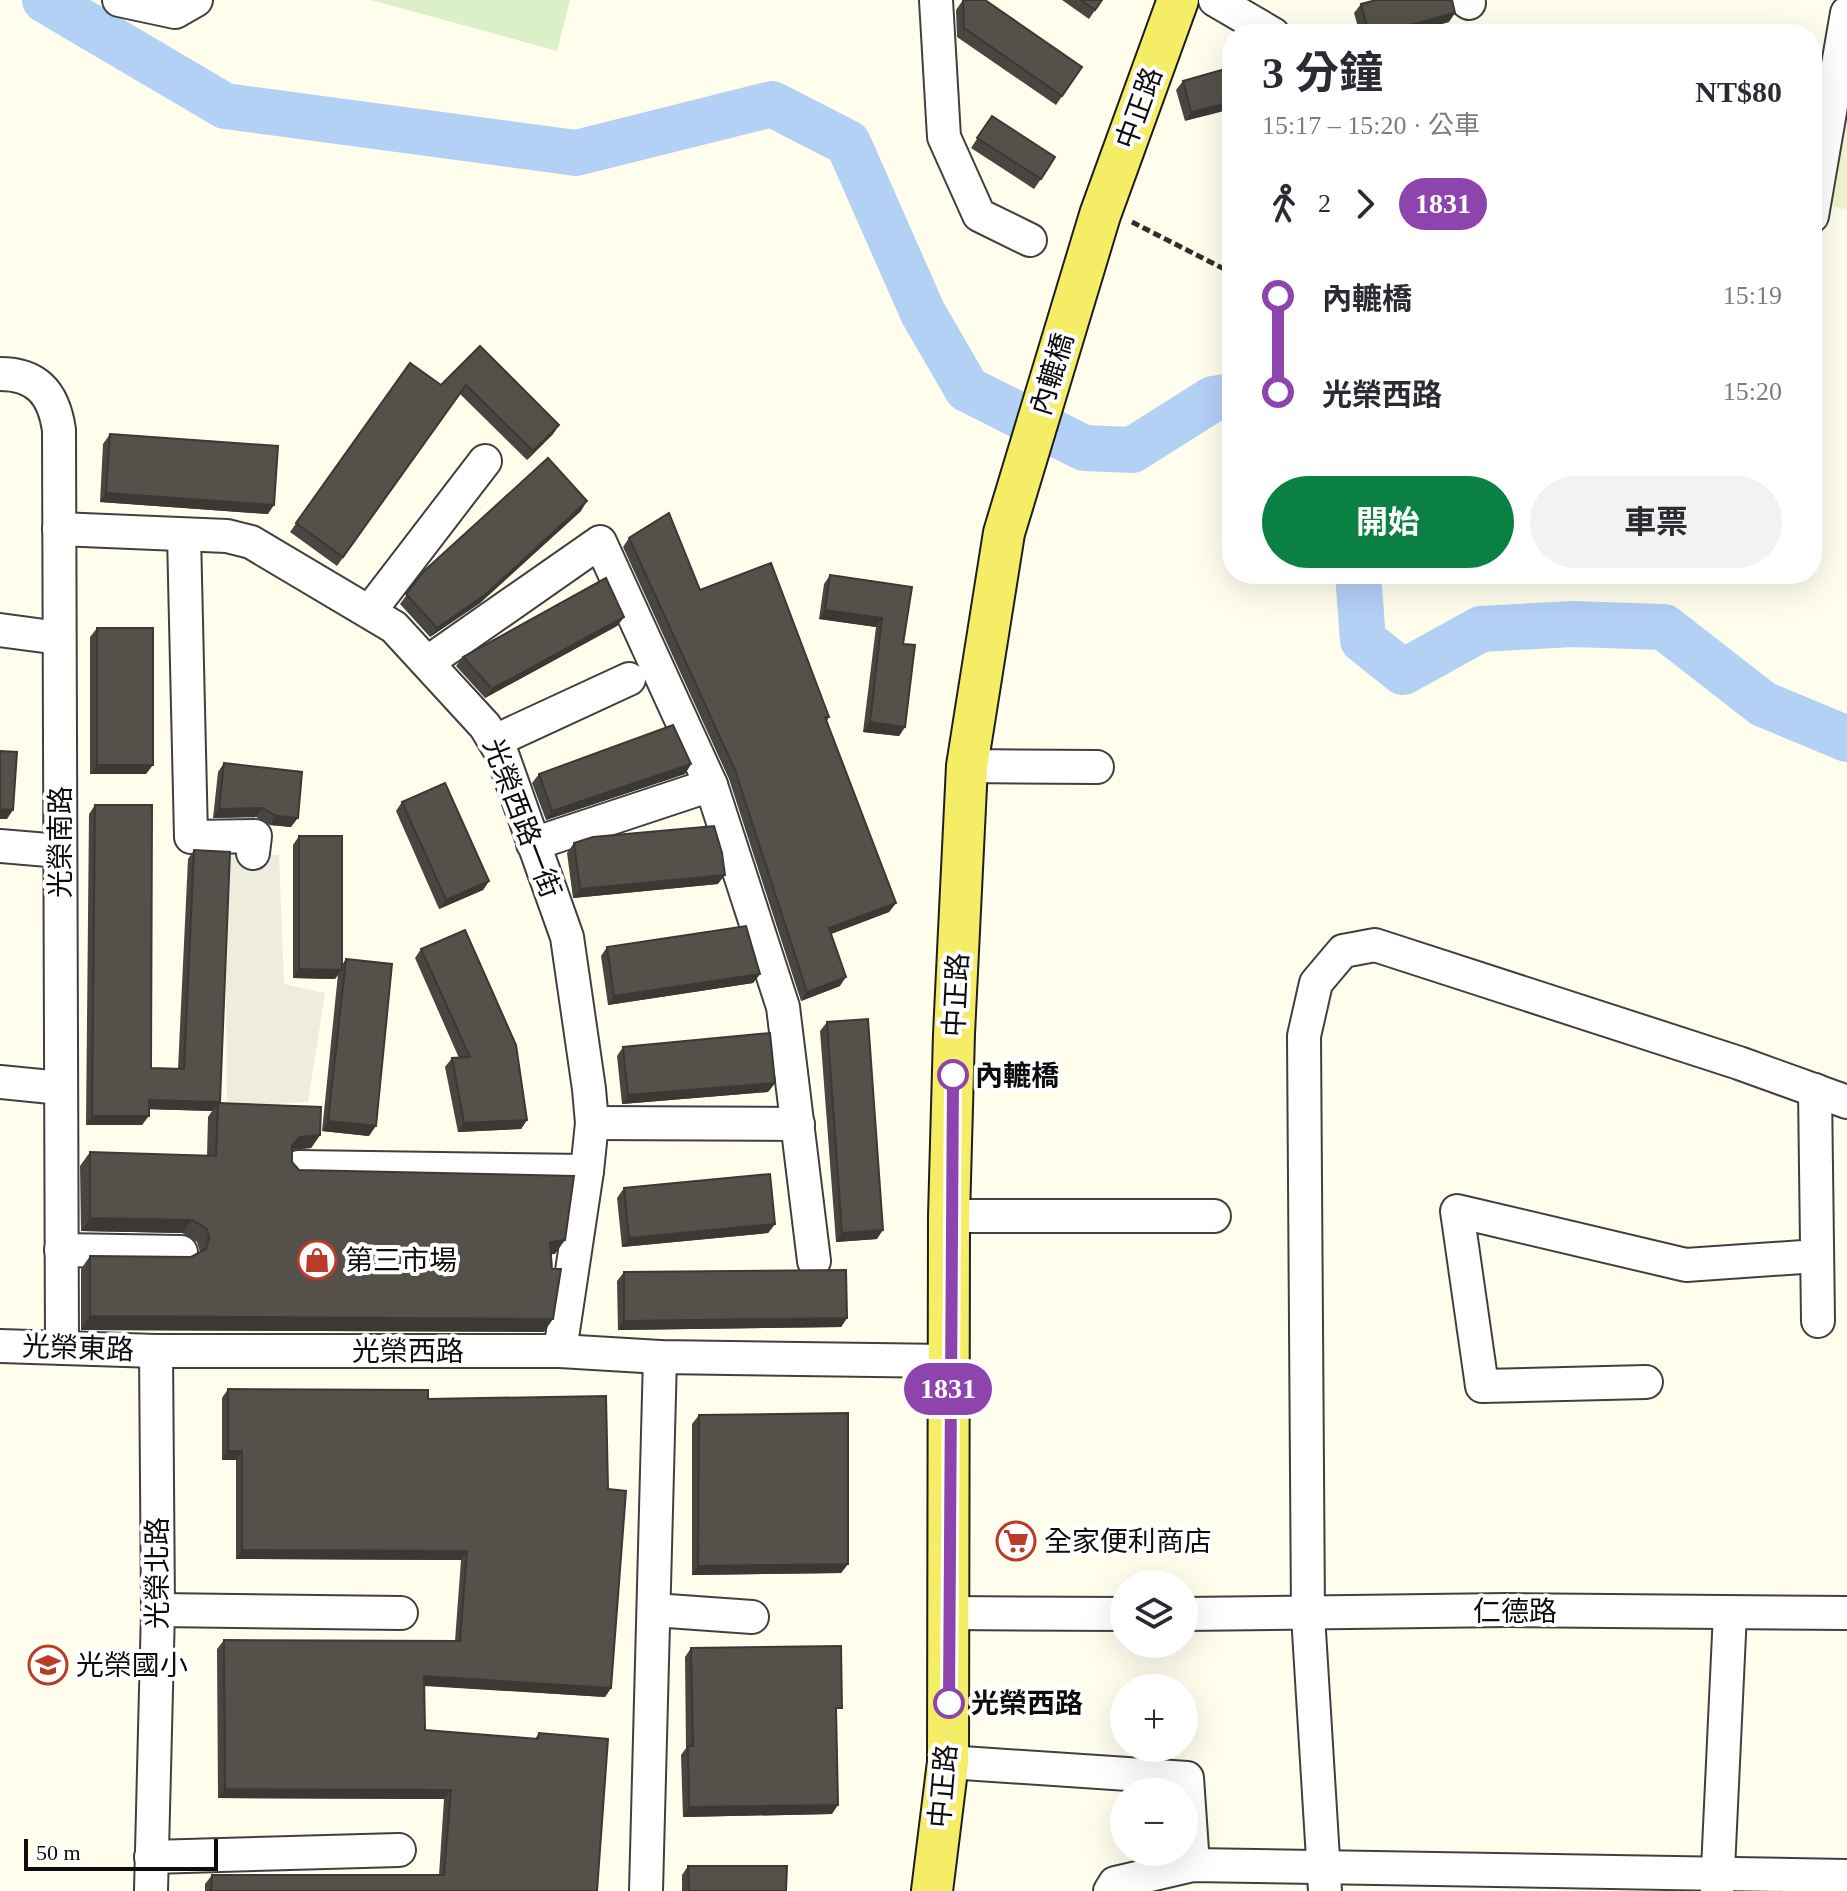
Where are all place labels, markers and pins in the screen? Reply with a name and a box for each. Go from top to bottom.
marker: 內轆橋 [938,1060,968,1090]
place label: 內轆橋 [975,1060,1059,1091]
shop icon: 第三市場 [296,1239,338,1281]
place label: 第三市場 [345,1245,457,1276]
supermarket icon: 全家便利商店 [995,1520,1037,1562]
place label: 全家便利商店 [1044,1526,1212,1557]
school or university icon: 光榮國小 [27,1644,69,1686]
place label: 光榮國小 [76,1650,188,1681]
marker: 光榮西路 [934,1688,964,1718]
place label: 光榮西路 [971,1688,1083,1719]

